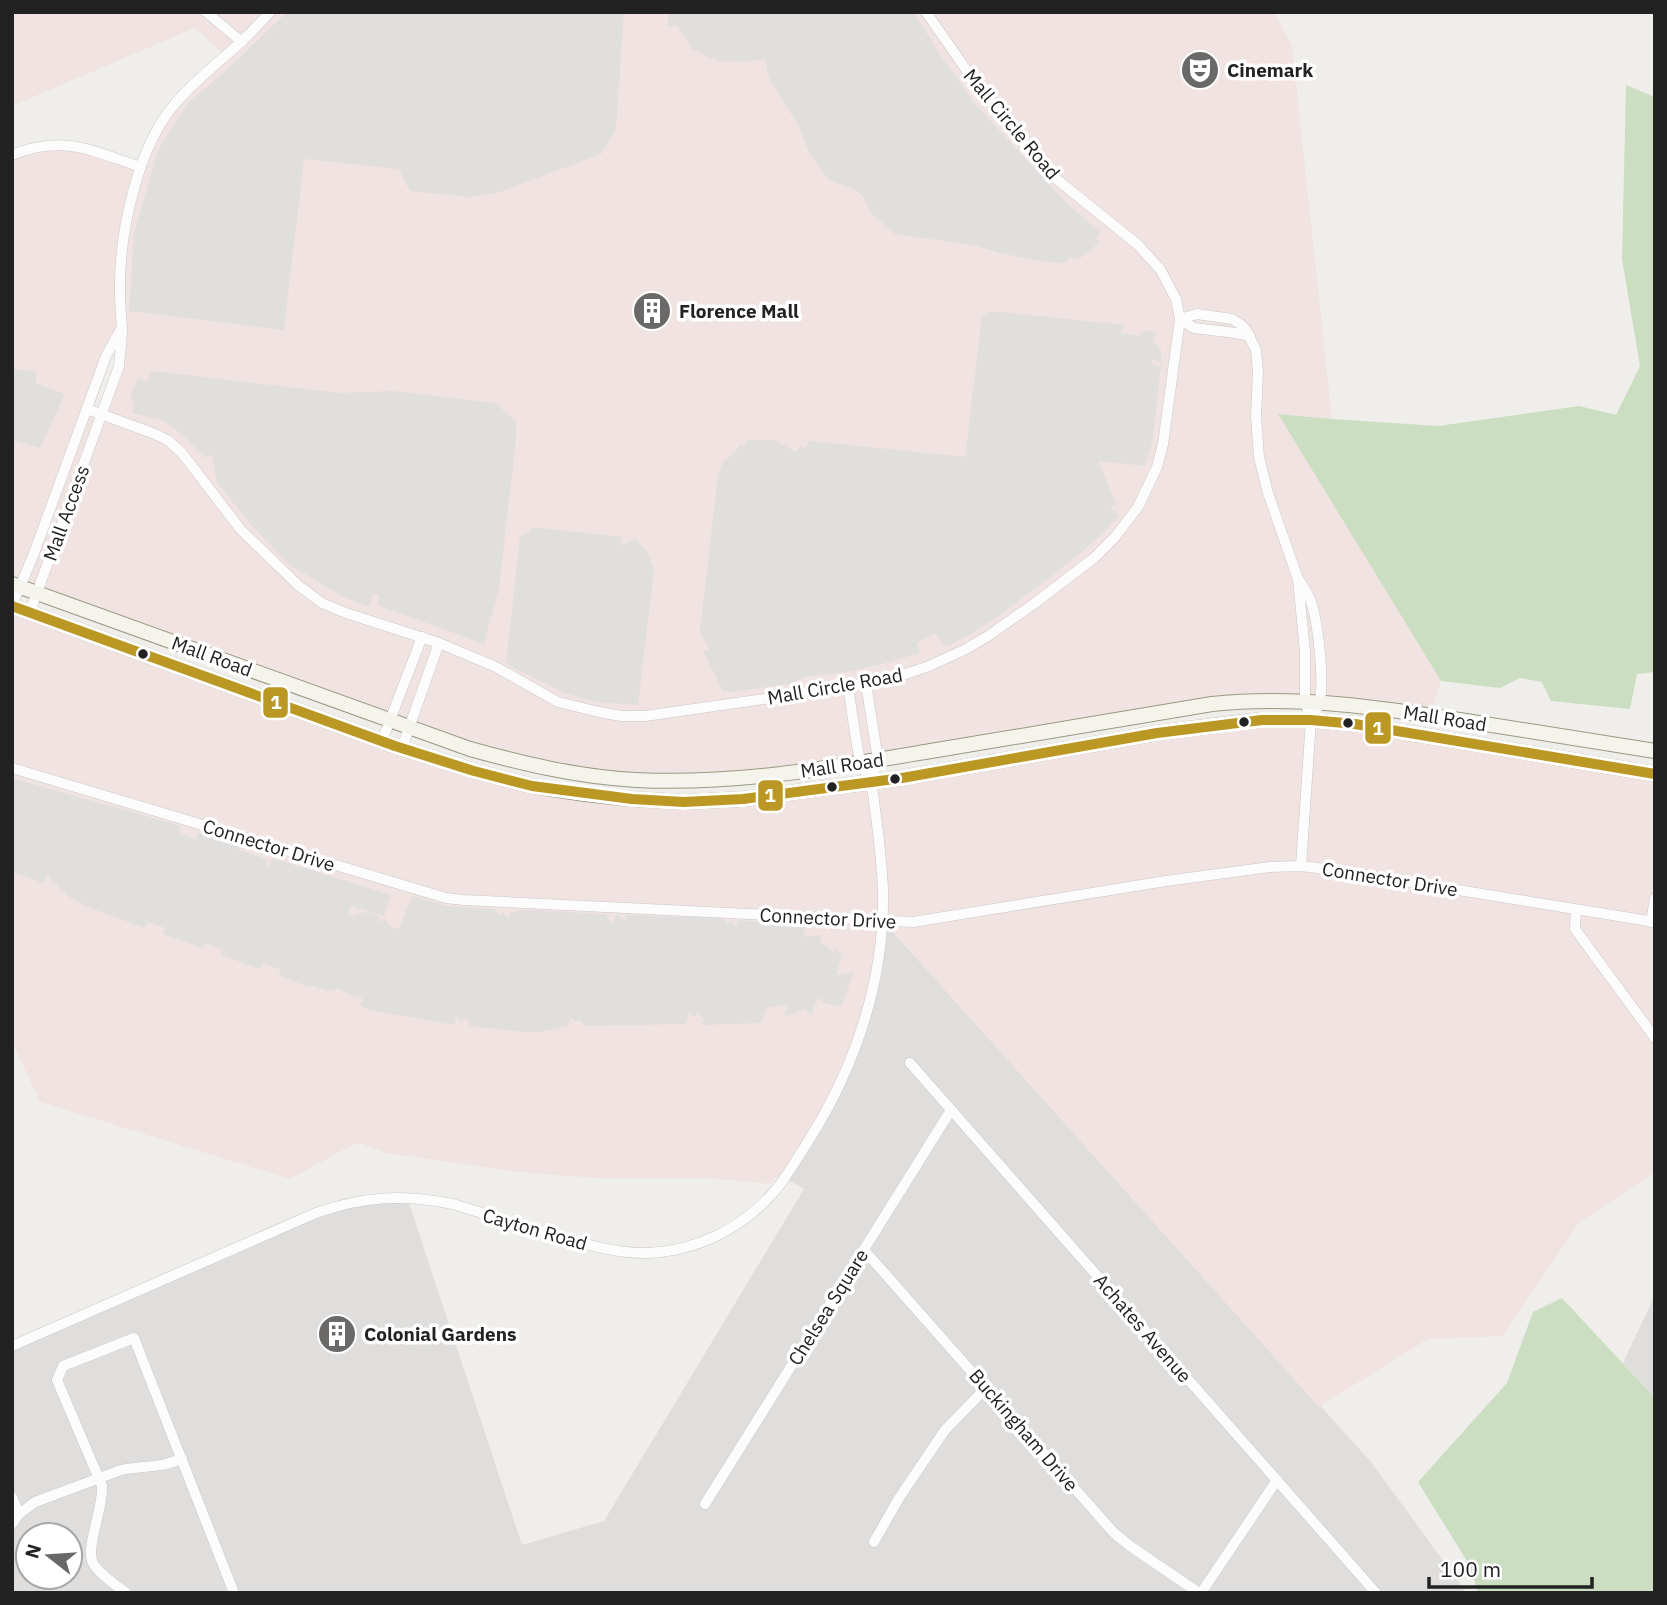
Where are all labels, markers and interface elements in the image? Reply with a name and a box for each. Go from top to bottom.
theatre icon: Cinemark [1179,49,1221,91]
place label: Cinemark [1227,58,1313,82]
street label: Mall Circle Road [959,64,1065,184]
building icon: Florence Mall [631,290,673,332]
place label: Florence Mall [679,299,799,323]
street label: Mall Access [38,462,94,564]
street label: Mall Road [168,630,256,682]
unlabelled marker [136,647,150,661]
street label: Mall Circle Road [765,662,905,710]
line badge: 1 [262,686,289,719]
text: 1 [270,690,282,714]
street label: Mall Road [1402,700,1488,736]
line badge: 1 [1364,711,1392,745]
unlabelled marker [1237,715,1251,729]
unlabelled marker [1341,716,1355,730]
text: 1 [1372,716,1384,740]
street label: Mall Road [799,747,885,783]
unlabelled marker [888,772,902,786]
line badge: 1 [757,779,784,812]
unlabelled marker [825,780,839,794]
text: 1 [764,783,776,807]
street label: Connector Drive [200,814,338,876]
street label: Connector Drive [1321,856,1459,902]
street label: Connector Drive [759,902,897,934]
street label: Cayton Road [480,1203,590,1255]
street label: Chelsea Square [783,1244,873,1370]
street label: Achates Avenue [1089,1268,1197,1388]
building icon: Colonial Gardens [316,1313,358,1355]
place label: Colonial Gardens [364,1322,517,1346]
street label: Buckingham Drive [964,1364,1084,1496]
north arrow [14,1521,84,1591]
text: N [19,1541,46,1561]
scale bar [1429,1546,1592,1590]
text: 100 m [1440,1555,1501,1583]

